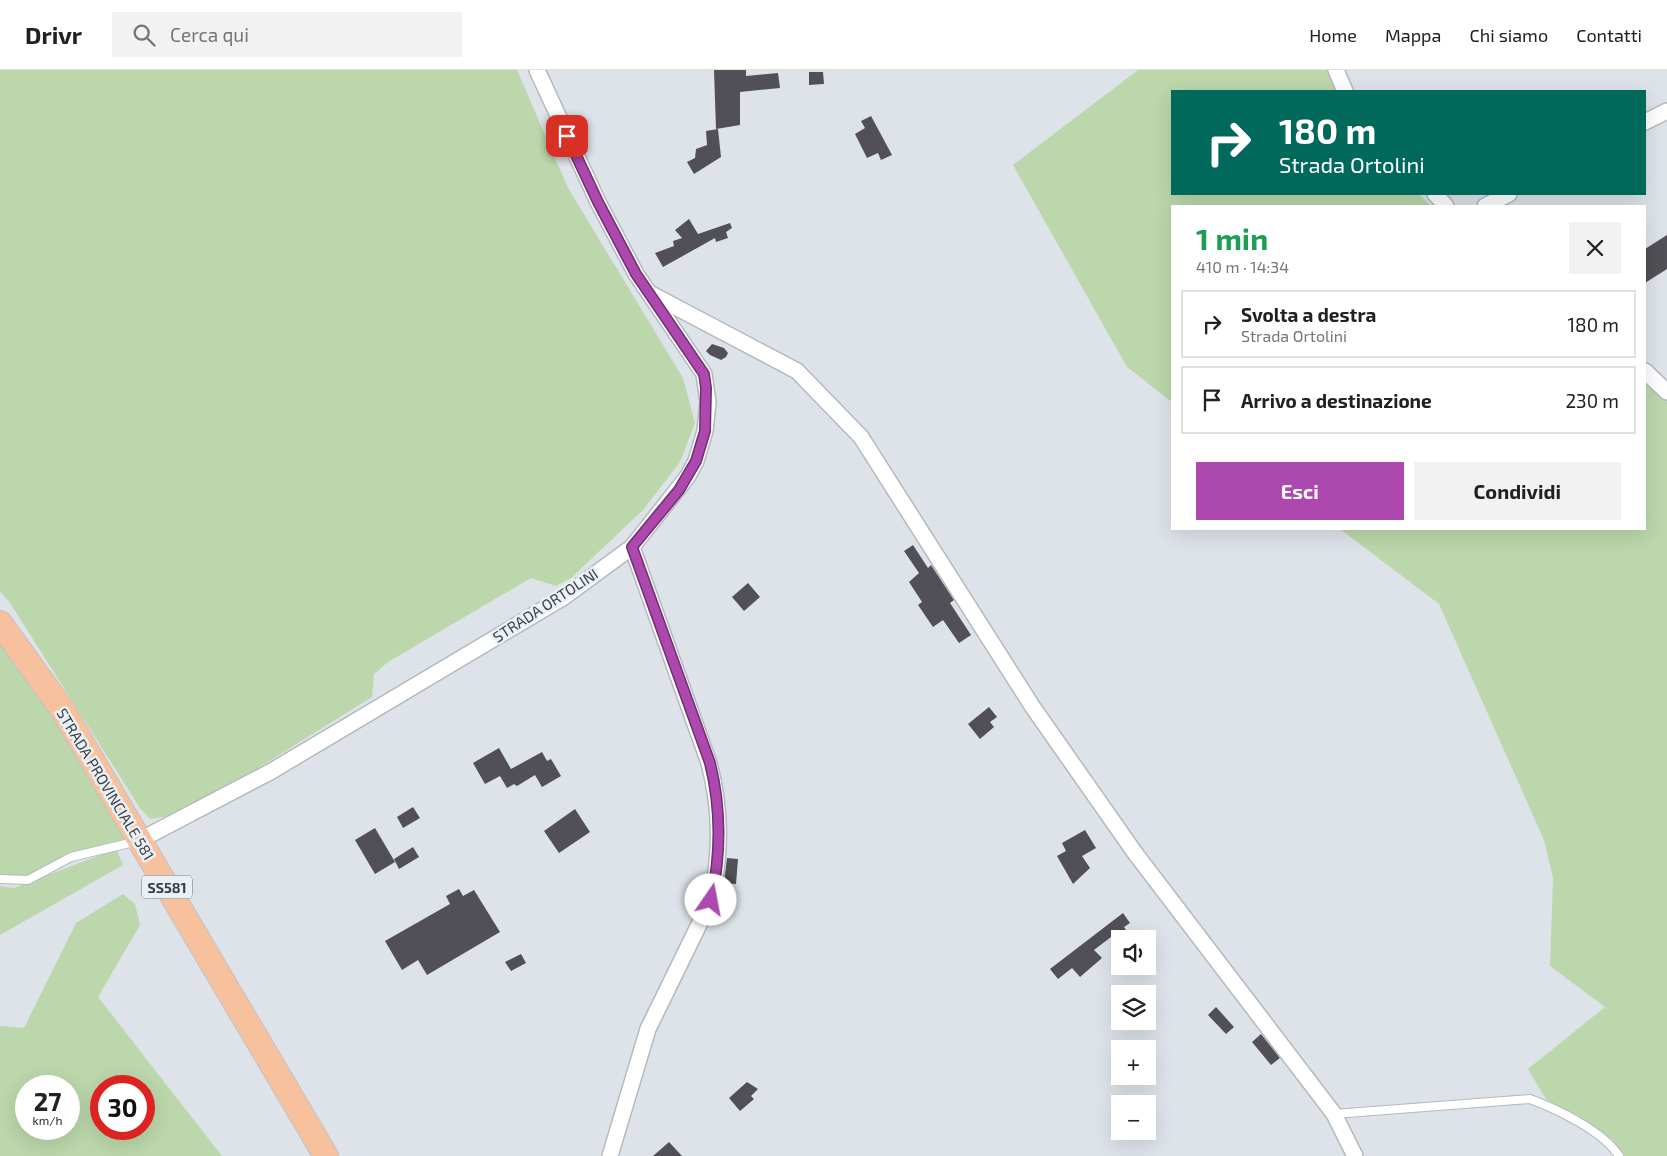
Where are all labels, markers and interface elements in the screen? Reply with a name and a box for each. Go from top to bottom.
search box [112,12,462,57]
text: Drivr [25,20,82,49]
icon: search [130,21,158,49]
text: Cerca qui [170,23,249,46]
text: Home [1309,24,1357,46]
text: Mappa [1385,24,1441,46]
text: Chi siamo [1469,24,1548,46]
text: Contatti [1576,24,1642,46]
text: 180 m [1279,109,1376,151]
icon: right [1196,110,1261,175]
pin [546,115,588,157]
icon: arrive [553,122,581,150]
text: Strada Ortolini [1279,151,1425,177]
text: 1 min [1196,220,1268,256]
button: close [1569,222,1621,274]
text: 410 m · 14:34 [1196,257,1289,276]
text: Svolta a destra [1241,303,1376,326]
icon: right [1198,310,1226,338]
text: 180 m [1568,313,1619,336]
text: Strada Ortolini [1241,326,1347,345]
icon: arrive [1198,386,1226,414]
text: Arrivo a destinazione [1241,389,1432,412]
text: 230 m [1565,389,1619,412]
button: Esci [1196,462,1404,520]
button: Condividi [1414,462,1621,520]
street label: STRADA ORTOLINI [489,564,601,646]
street label: STRADA PROVINCIALE 581 [53,705,159,863]
position arrow [684,873,736,925]
road number: SS581 [142,876,192,899]
map controls [1111,930,1156,1140]
button: sound [1111,930,1156,975]
button: layers [1111,985,1156,1030]
button: + [1111,1040,1156,1085]
speed limit sign: 30 [90,1075,155,1140]
text: 27 [34,1086,61,1116]
button: − [1111,1095,1156,1140]
text: km/h [33,1113,62,1127]

